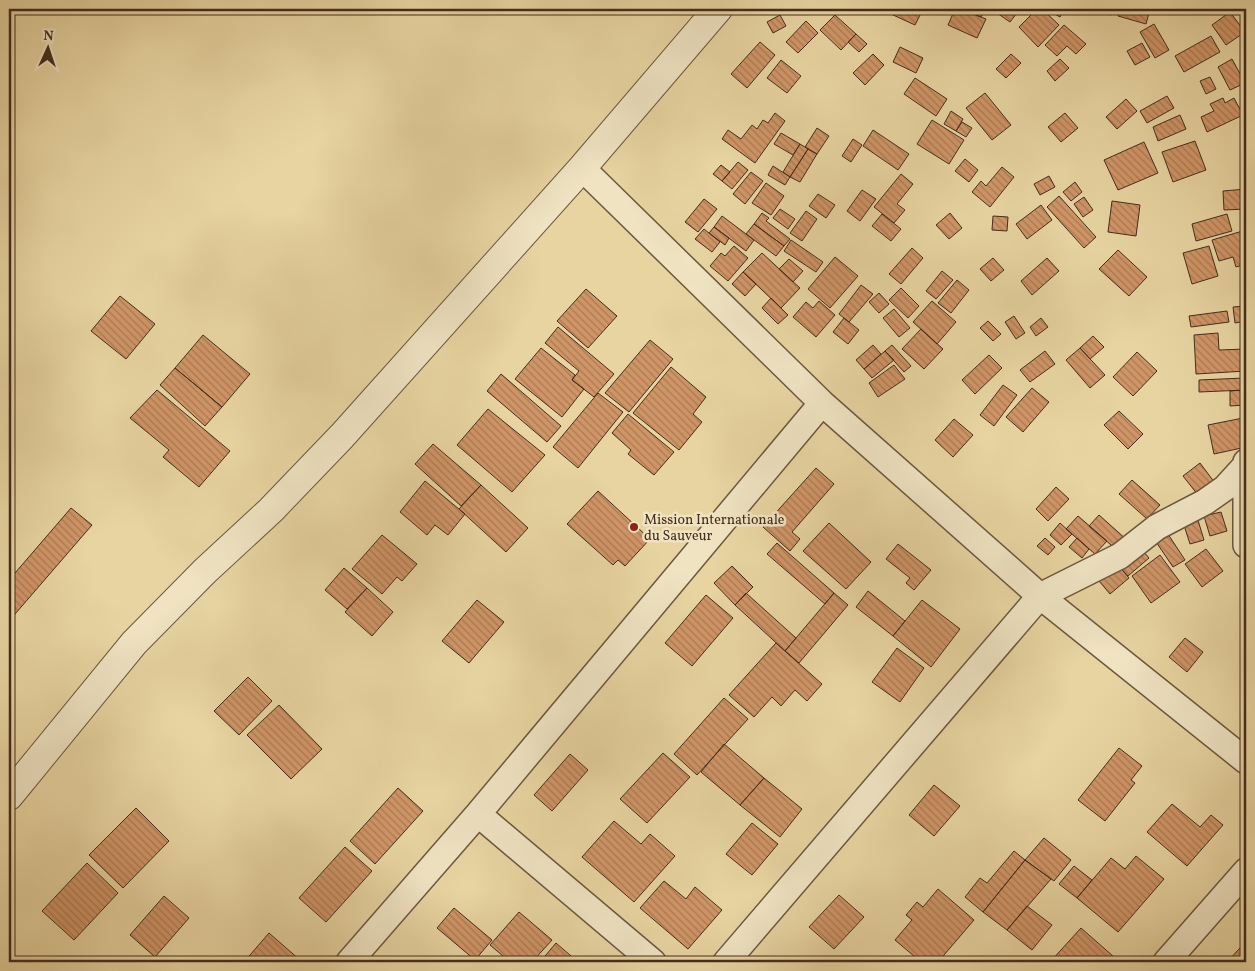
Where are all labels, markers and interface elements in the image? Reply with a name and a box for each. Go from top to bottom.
north arrow [22,22,72,72]
text: N [43,27,54,46]
place label: Mission Internationale du Sauveur [644,511,785,546]
marker: Mission Internationale du Sauveur [628,521,640,533]

